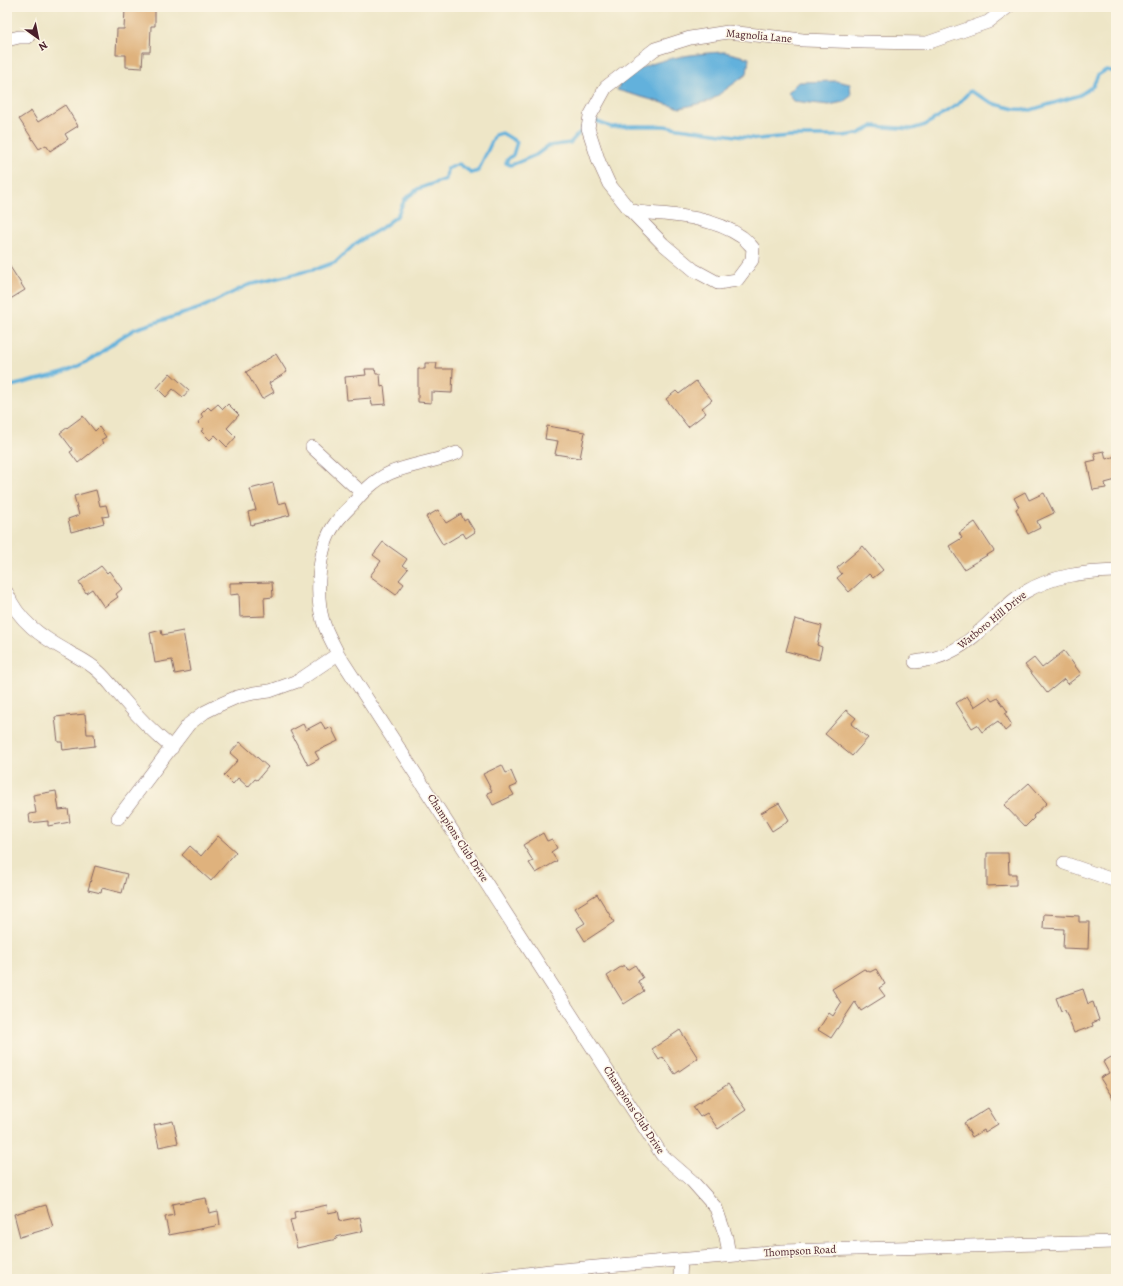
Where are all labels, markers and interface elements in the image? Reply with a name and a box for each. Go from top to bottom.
north arrow [18,18,58,58]
street label: Magnolia Lane [725,26,793,46]
text: N [36,37,51,54]
street label: Watboro Hill Drive [954,588,1030,653]
street label: Champions Club Drive [424,791,492,885]
street label: Champions Club Drive [600,1063,668,1157]
street label: Thompson Road [763,1242,837,1260]

